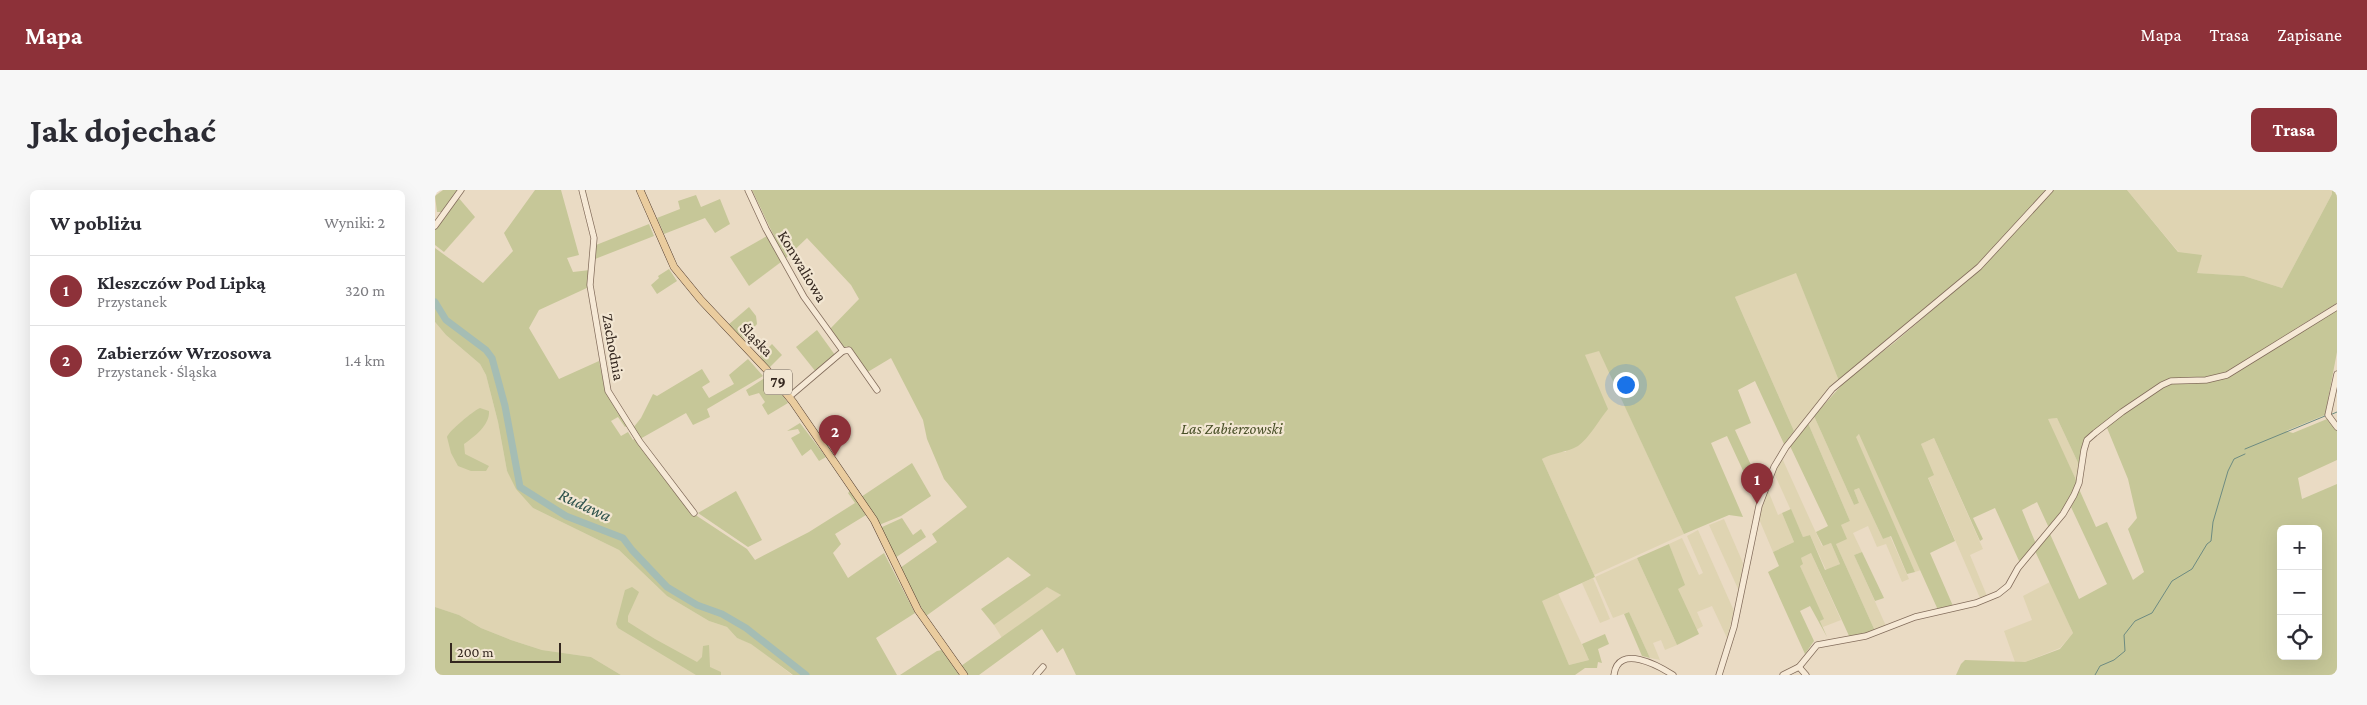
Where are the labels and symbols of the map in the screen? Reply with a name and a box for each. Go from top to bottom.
street label: Konwaliowa [775,228,831,305]
street label: Zachodnia [599,312,628,382]
street label: Śląska [736,319,777,361]
road number: 79 [764,370,792,394]
your location [1613,372,1639,398]
pin: 2 [819,415,851,456]
park label: Las Zabierzowski [1181,420,1284,437]
pin: 1 [1741,463,1773,504]
water label: Rudawa [556,484,615,526]
scale bar [450,640,561,663]

